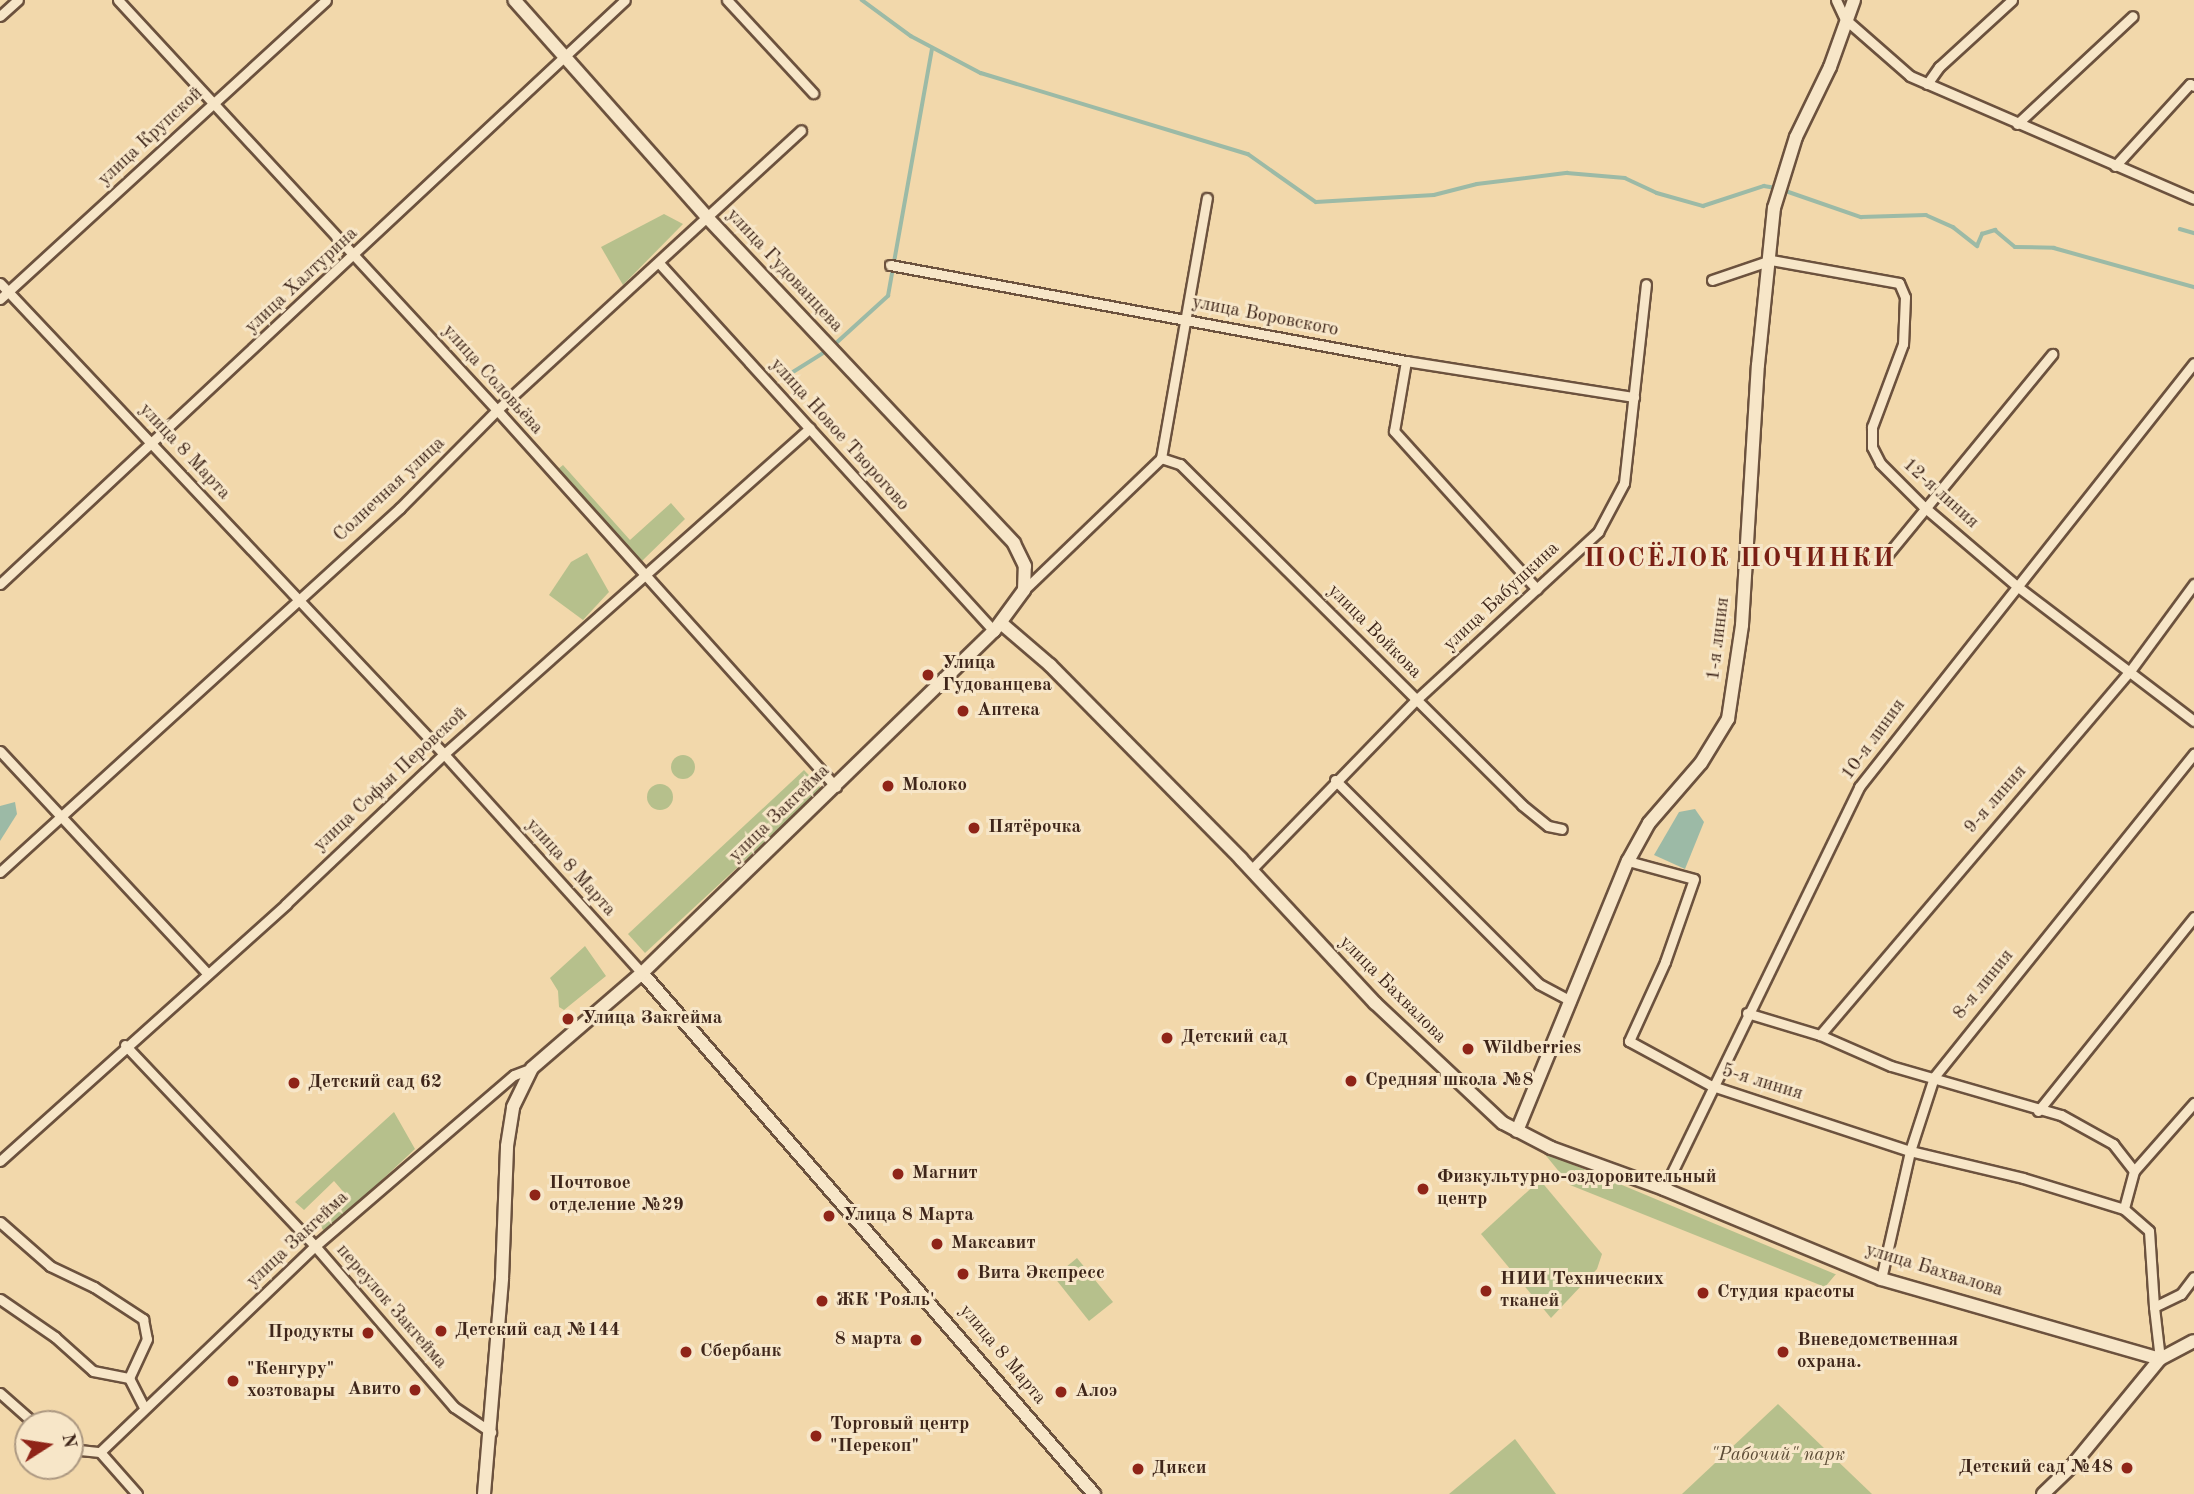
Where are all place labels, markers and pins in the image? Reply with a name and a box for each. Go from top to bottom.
place label: Улица Гудованцева [942,653,1052,697]
marker: Улица Гудованцева [920,667,936,683]
place label: Аптека [977,700,1040,722]
marker: Аптека [955,703,971,719]
place label: Молоко [902,775,967,797]
marker: Молоко [880,778,896,794]
place label: Пятёрочка [988,817,1081,839]
marker: Пятёрочка [966,820,982,836]
place label: Улица Закгейма [582,1008,722,1030]
marker: Улица Закгейма [560,1011,576,1027]
place label: Детский сад [1181,1027,1288,1049]
marker: Детский сад [1159,1030,1175,1046]
place label: Wildberries [1482,1038,1581,1060]
marker: Wildberries [1460,1041,1476,1057]
place label: Средняя школа №8 [1365,1070,1533,1092]
place label: Детский сад 62 [308,1072,442,1094]
marker: Средняя школа №8 [1343,1073,1359,1089]
marker: Детский сад 62 [286,1075,302,1091]
place label: Магнит [912,1163,978,1185]
marker: Магнит [890,1166,906,1182]
place label: Физкультурно-оздоровительный центр [1437,1167,1717,1211]
place label: Почтовое отделение №29 [549,1173,684,1217]
marker: Физкультурно-оздоровительный центр [1415,1181,1431,1197]
marker: Почтовое отделение №29 [527,1187,543,1203]
place label: Улица 8 Марта [843,1205,974,1227]
marker: Улица 8 Марта [821,1208,837,1224]
place label: Максавит [951,1233,1036,1255]
marker: Максавит [929,1236,945,1252]
place label: Вита Экспресс [977,1263,1105,1285]
marker: Вита Экспресс [955,1266,971,1282]
place label: НИИ Технических тканей [1500,1269,1664,1313]
place label: Студия красоты [1717,1282,1855,1304]
marker: НИИ Технических тканей [1478,1283,1494,1299]
marker: Студия красоты [1695,1285,1711,1301]
place label: ЖК 'Рояль' [836,1290,934,1312]
marker: ЖК 'Рояль' [814,1293,830,1309]
place label: Детский сад №144 [455,1320,620,1342]
place label: Продукты [267,1322,354,1344]
marker: Детский сад №144 [433,1323,449,1339]
marker: Продукты [360,1325,376,1341]
place label: 8 марта [835,1329,902,1351]
place label: Вневедомственная охрана. [1797,1330,1958,1374]
marker: 8 марта [908,1332,924,1348]
place label: Сбербанк [700,1341,782,1363]
marker: Сбербанк [678,1344,694,1360]
marker: Вневедомственная охрана. [1775,1344,1791,1360]
place label: "Кенгуру" хозтовары [247,1359,335,1403]
marker: "Кенгуру" хозтовары [225,1373,241,1389]
place label: Авито [348,1379,401,1401]
place label: Алоэ [1075,1381,1117,1403]
marker: Авито [407,1382,423,1398]
marker: Алоэ [1053,1384,1069,1400]
place label: Торговый центр "Перекоп" [830,1414,969,1458]
marker: Торговый центр "Перекоп" [808,1428,824,1444]
place label: Детский сад №48 [1959,1457,2113,1479]
place label: Дикси [1152,1458,1207,1480]
marker: Детский сад №48 [2119,1460,2135,1476]
marker: Дикси [1130,1461,1146,1477]

